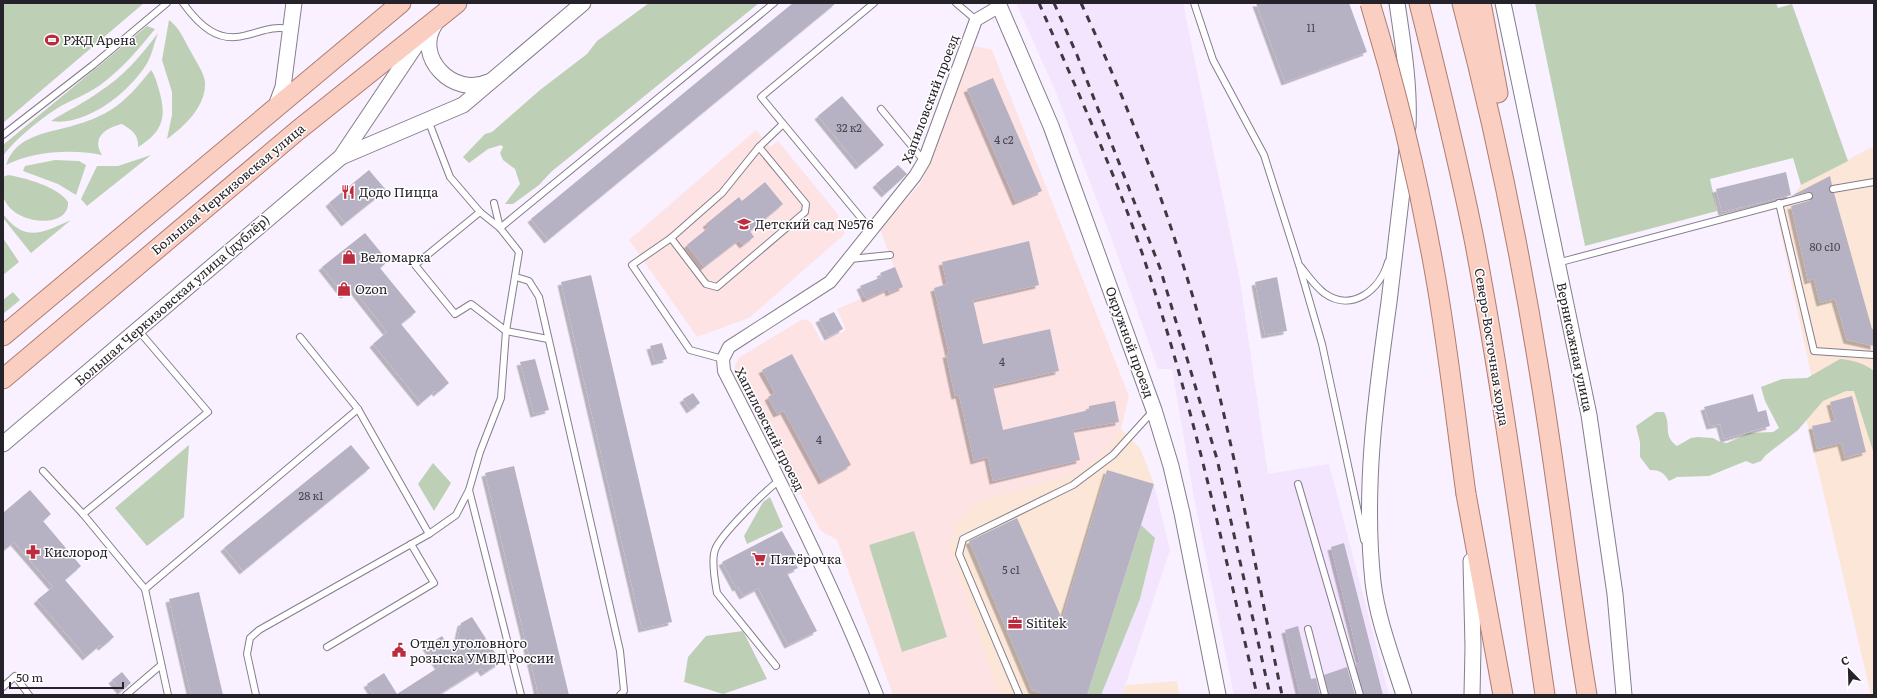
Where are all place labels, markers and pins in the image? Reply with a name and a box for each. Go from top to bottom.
place label: РЖД Арена [63,30,136,49]
sports icon: РЖД Арена [44,32,60,48]
place label: Додо Пицца [359,182,438,201]
restaurant icon: Додо Пицца [340,184,356,200]
place label: Детский сад №576 [755,214,873,233]
school or university icon: Детский сад №576 [736,216,752,232]
place label: Веломарка [360,247,431,266]
shop icon: Веломарка [341,249,357,265]
place label: Ozon [355,279,388,298]
shop icon: Ozon [336,281,352,297]
place label: Кислород [44,542,108,561]
pharmacy icon: Кислород [25,544,41,560]
place label: Пятёрочка [770,549,842,568]
supermarket icon: Пятёрочка [751,551,767,567]
place label: Sititek [1026,613,1068,632]
office icon: Sititek [1007,615,1023,631]
place label: Отдел уголовного розыска УМВД России [410,633,554,667]
public building icon: Отдел уголовного розыска УМВД России [391,642,407,658]

